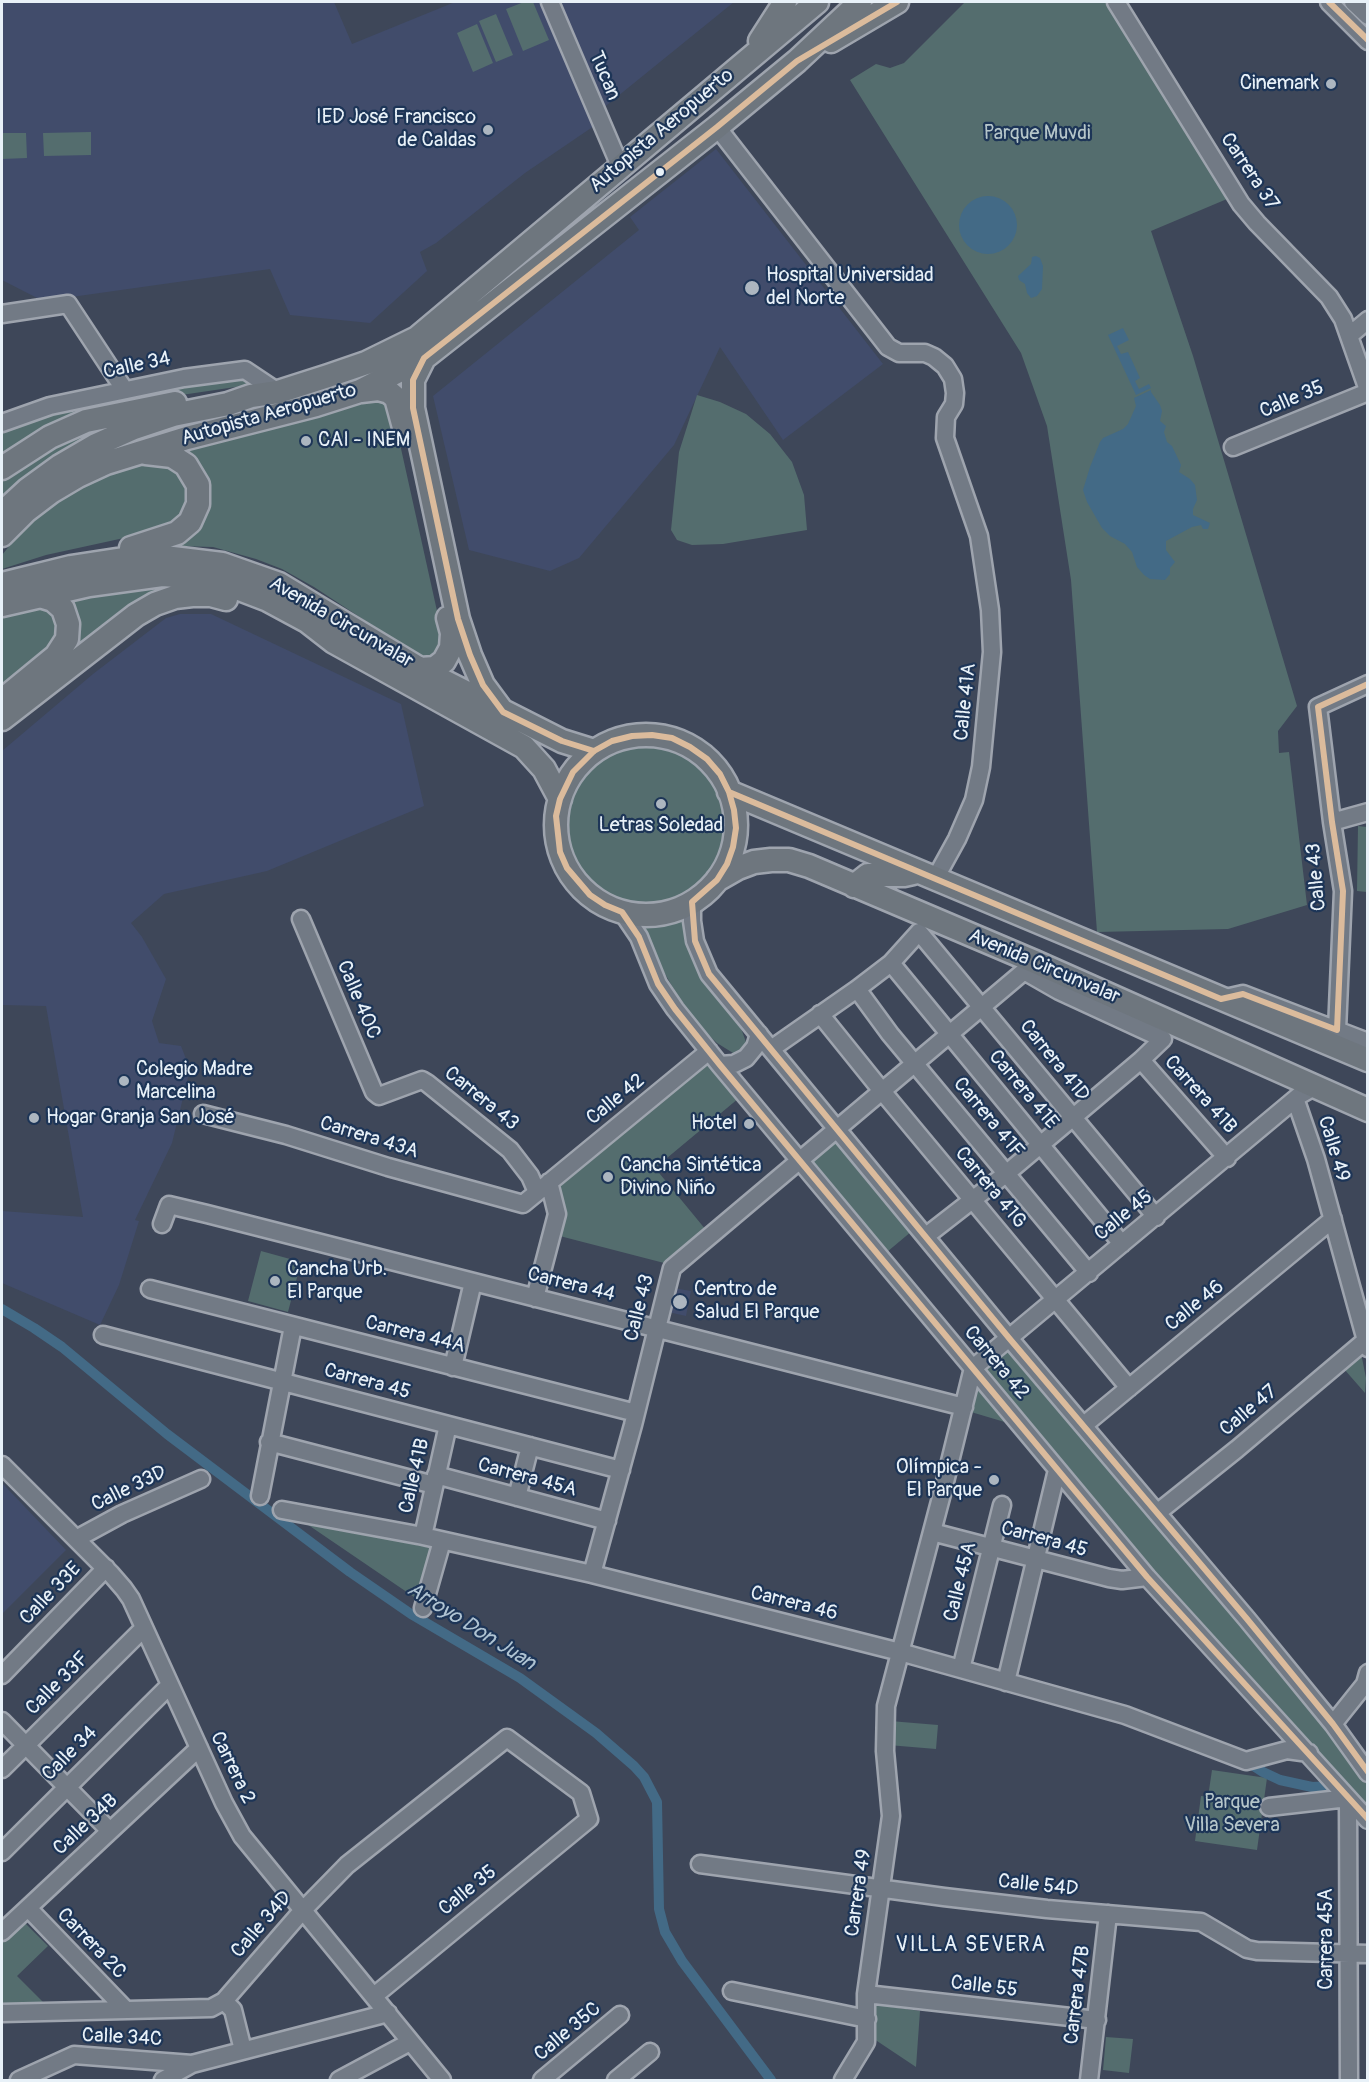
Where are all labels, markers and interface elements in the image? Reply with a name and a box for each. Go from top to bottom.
street label: Tucan [583,48,625,104]
street label: Autopista Aeropuerto [585,64,739,198]
place label: Cinemark [1240,72,1319,96]
marker: Cinemark [1324,77,1338,91]
place label: IED José Francisco de Caldas [316,106,476,153]
park label: Parque Muvdi [983,122,1091,146]
marker: IED José Francisco de Caldas [481,123,495,137]
street label: Carrera 37 [1214,129,1284,215]
unlabelled marker [654,166,666,178]
place label: Hospital Universidad del Norte [766,264,934,311]
marker: Hospital Universidad del Norte [743,279,761,297]
street label: Calle 34 [101,347,173,385]
street label: Calle 35 [1256,376,1328,424]
street label: Autopista Aeropuerto [179,379,359,451]
place label: CAI - INEM [318,429,410,453]
marker: CAI - INEM [299,434,313,448]
street label: Avenida Circunvalar [265,572,417,674]
street label: Calle 41A [950,662,982,742]
marker: Letras Soledad [654,797,668,811]
place label: Letras Soledad [599,814,723,838]
street label: Calle 43 [1302,842,1332,912]
street label: Avenida Circunvalar [964,924,1124,1010]
street label: Calle 40C [331,957,385,1043]
street label: Carrera 41D [1014,1015,1094,1107]
street label: Carrera 41E [983,1046,1063,1134]
street label: Carrera 41B [1159,1051,1241,1139]
place label: Colegio Madre Marcelina [136,1058,252,1105]
street label: Carrera 43 [439,1062,523,1136]
street label: Calle 42 [582,1069,650,1131]
street label: Carrera 41F [947,1073,1029,1163]
marker: Colegio Madre Marcelina [117,1074,131,1088]
place label: Hogar Granja San José [46,1106,235,1130]
marker: Hogar Granja San José [27,1111,41,1125]
street label: Carrera 43A [317,1112,421,1164]
place label: Hotel [691,1112,737,1136]
street label: Calle 49 [1312,1113,1354,1185]
marker: Hotel [742,1117,756,1131]
street label: Carrera 41G [949,1142,1031,1234]
place label: Cancha Sintética Divino Niño [620,1154,761,1201]
marker: Cancha Sintética Divino Niño [601,1170,615,1184]
street label: Calle 45 [1090,1185,1158,1247]
place label: Cancha Urb. El Parque [287,1258,387,1305]
street label: Carrera 44 [525,1263,617,1307]
street label: Calle 43 [620,1272,660,1344]
marker: Cancha Urb. El Parque [268,1274,282,1288]
street label: Calle 46 [1161,1275,1229,1337]
place label: Centro de Salud El Parque [694,1278,819,1325]
marker: Centro de Salud El Parque [671,1293,689,1311]
street label: Carrera 44A [362,1311,468,1359]
street label: Carrera 42 [958,1321,1034,1405]
street label: Carrera 45 [321,1359,413,1405]
street label: Calle 47 [1215,1380,1283,1442]
street label: Calle 41B [395,1436,435,1516]
street label: Carrera 45A [475,1453,579,1503]
place label: Olímpica - El Parque [896,1456,982,1503]
street label: Calle 33D [88,1461,170,1517]
marker: Olímpica - El Parque [987,1473,1001,1487]
street label: Carrera 45 [998,1517,1090,1563]
street label: Calle 45A [940,1540,982,1624]
street label: Calle 33E [15,1558,87,1630]
water label: Arroyo Don Juan [402,1577,540,1677]
street label: Carrera 46 [748,1582,840,1626]
street label: Calle 33F [21,1647,95,1721]
street label: Calle 34 [37,1721,103,1787]
street label: Carrera 2 [204,1728,260,1808]
street label: Calle 34B [49,1789,123,1861]
park label: Parque Villa Severa [1184,1791,1280,1838]
street label: Carrera 49 [841,1848,877,1938]
street label: Calle 35 [434,1860,502,1922]
street label: Calle 54D [997,1870,1079,1902]
street label: Calle 34D [226,1887,298,1963]
street label: Carrera 45A [1315,1888,1339,1990]
street label: Carrera 2C [51,1903,131,1985]
district label: VILLA SEVERA [896,1933,1046,1959]
street label: Carrera 47B [1060,1944,1096,2046]
street label: Calle 55 [949,1971,1019,2003]
street label: Calle 35C [530,1997,606,2067]
street label: Calle 34C [81,2024,163,2052]

